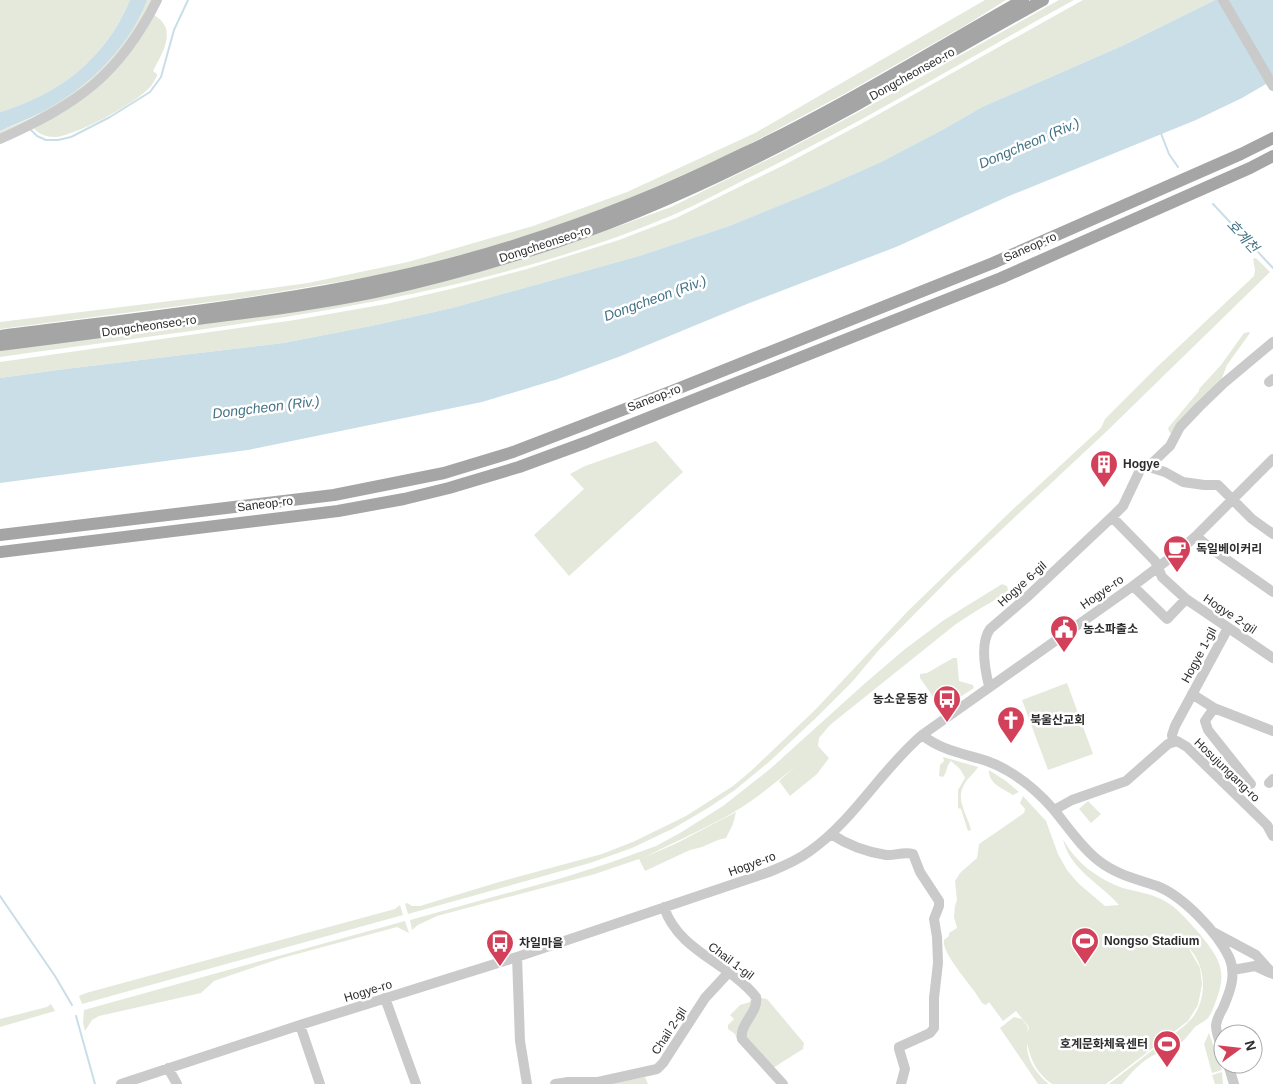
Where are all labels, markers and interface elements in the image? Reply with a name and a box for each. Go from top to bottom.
street label: Dongcheonseo-ro [867,45,957,103]
water label: Dongcheon (Riv.) [976,115,1082,171]
water label: 호계천 [1224,216,1263,256]
street label: Dongcheonseo-ro [497,223,593,265]
street label: Saneop-ro [1002,229,1059,265]
water label: Dongcheon (Riv.) [602,272,708,324]
street label: Dongcheonseo-ro [101,312,198,340]
street label: Saneop-ro [625,381,683,415]
water label: Dongcheon (Riv.) [211,392,321,422]
building icon: Hogye [1089,449,1119,488]
place label: Hogye [1123,457,1160,471]
street label: Saneop-ro [236,494,294,514]
cafe icon: 독일베이커리 [1162,534,1192,573]
place label: 독일베이커리 [1196,542,1262,556]
street label: Hogye 6-gil [995,558,1049,610]
street label: Hogye-ro [1078,572,1126,612]
street label: Hogye 2-gil [1201,591,1259,637]
public building icon: 농소파출소 [1049,614,1079,653]
place label: 농소파출소 [1083,622,1138,636]
street label: Hogye 1-gil [1179,625,1219,685]
bus stop icon: 농소운동장 [932,684,962,723]
place label: 농소운동장 [873,692,928,706]
church icon: 북울산교회 [996,705,1026,744]
place label: 북울산교회 [1030,713,1085,727]
street label: Hosujungang-ro [1191,735,1263,805]
street label: Hogye-ro [726,849,778,879]
sports icon: Nongso Stadium [1070,926,1100,965]
bus stop icon: 차일마을 [485,928,515,967]
place label: Nongso Stadium [1104,934,1199,948]
place label: 차일마을 [519,936,563,950]
street label: Chail 1-gil [705,939,757,983]
street label: Hogye-ro [342,977,394,1005]
street label: Chail 2-gil [649,1005,689,1057]
north arrow [1213,1024,1263,1074]
sports icon: 호계문화체육센터 [1152,1029,1182,1068]
place label: 호계문화체육센터 [1060,1037,1148,1051]
text: N [1242,1039,1260,1053]

